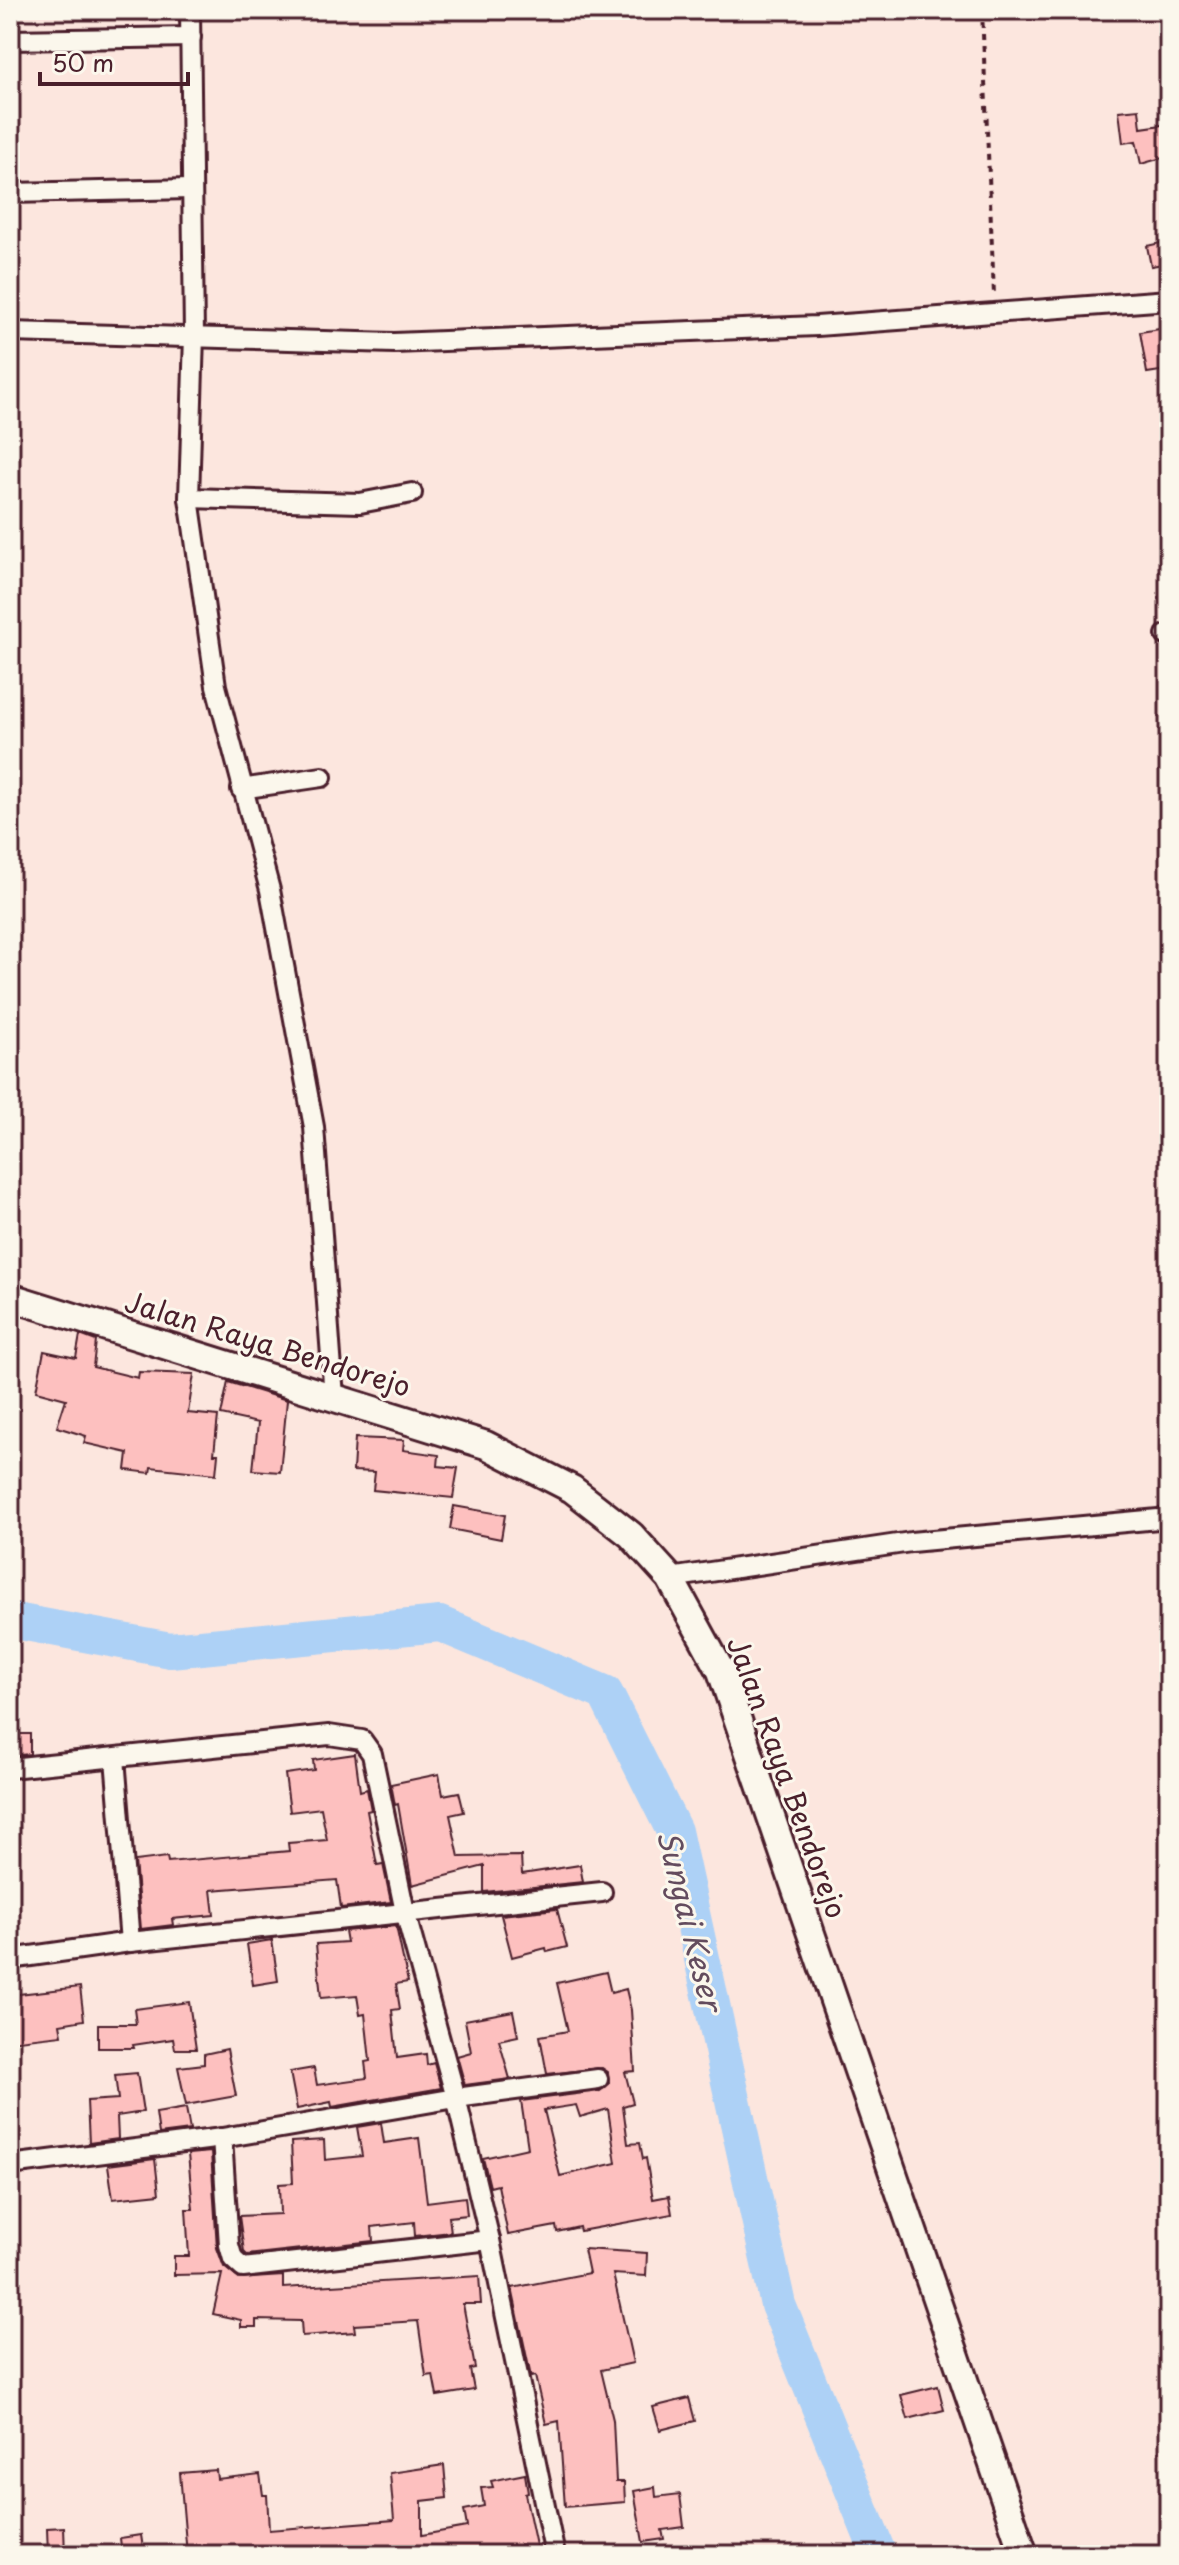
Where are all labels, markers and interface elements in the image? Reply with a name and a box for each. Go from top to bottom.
scale bar [40,36,188,86]
text: 50 m [52,44,114,80]
street label: Jalan Raya Bendorejo [120,1279,416,1407]
street label: Jalan Raya Bendorejo [717,1630,859,1924]
water label: Sungai Keser [647,1825,736,2019]

